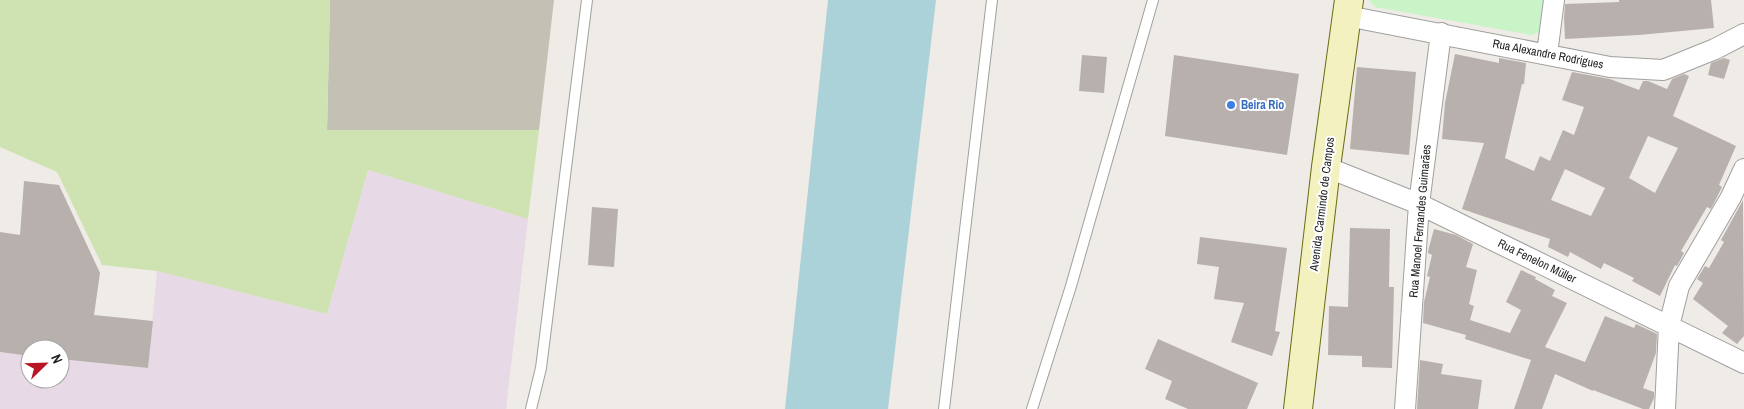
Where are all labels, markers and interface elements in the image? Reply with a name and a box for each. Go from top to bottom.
street label: Rua Alexandre Rodrigues [1491,35,1605,73]
place label: Beira Rio [1241,97,1284,113]
marker: Beira Rio [1225,99,1237,111]
street label: Avenida Carmindo de Campos [1306,136,1338,273]
street label: Rua Manoel Fernandes Guimarães [1405,144,1435,298]
street label: Rua Fenelon Müller [1495,235,1580,287]
north arrow [20,339,70,389]
text: N [47,352,67,366]

